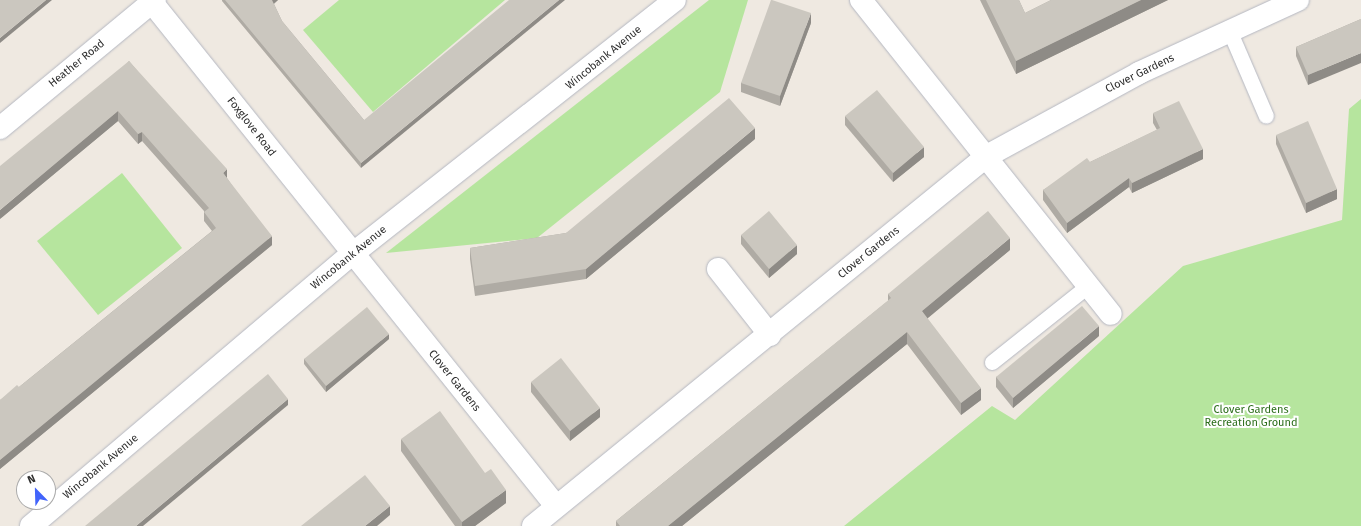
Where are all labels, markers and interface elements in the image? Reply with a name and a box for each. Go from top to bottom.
street label: Wincobank Avenue [563,23,645,93]
street label: Heather Road [46,37,108,91]
street label: Clover Gardens [1103,52,1177,96]
street label: Foxglove Road [224,95,278,159]
street label: Wincobank Avenue [308,223,390,293]
street label: Clover Gardens [836,224,902,282]
street label: Clover Gardens [425,348,483,414]
park label: Clover Gardens Recreation Ground [1204,404,1298,430]
street label: Wincobank Avenue [61,432,141,502]
north arrow [16,470,56,510]
text: N [26,472,37,487]

